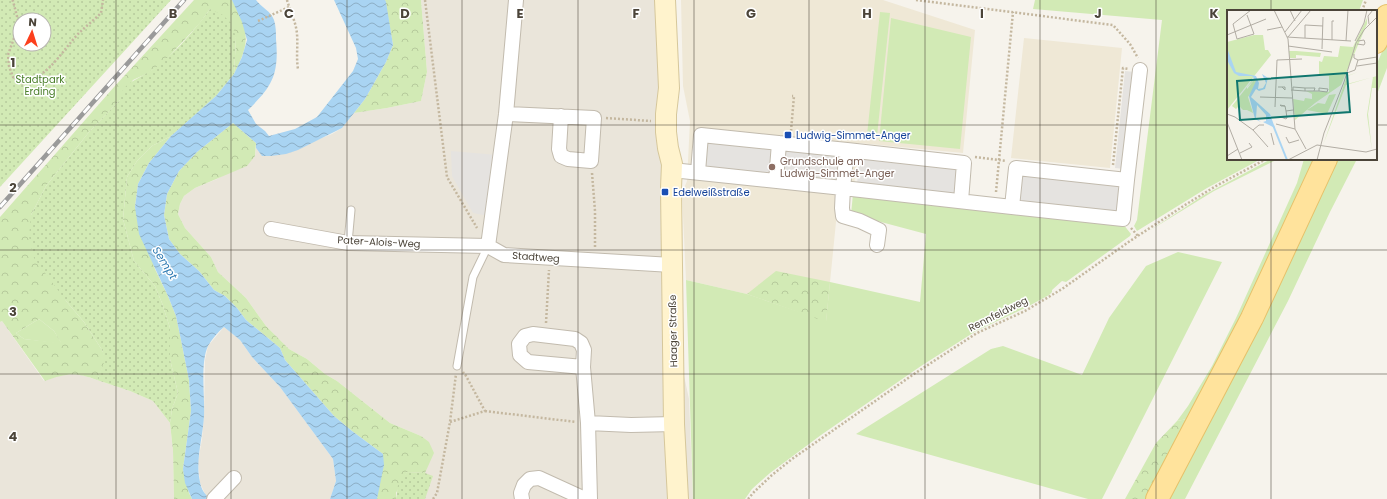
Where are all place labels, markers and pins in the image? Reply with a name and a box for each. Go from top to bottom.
place label: Ludwig-Simmet-Anger [796,128,911,143]
marker: Ludwig-Simmet-Anger [783,130,793,140]
place label: Grundschule am Ludwig-Simmet-Anger [780,154,895,181]
marker: Grundschule am Ludwig-Simmet-Anger [767,162,777,172]
place label: Edelweißstraße [673,185,750,200]
marker: Edelweißstraße [660,187,670,197]

